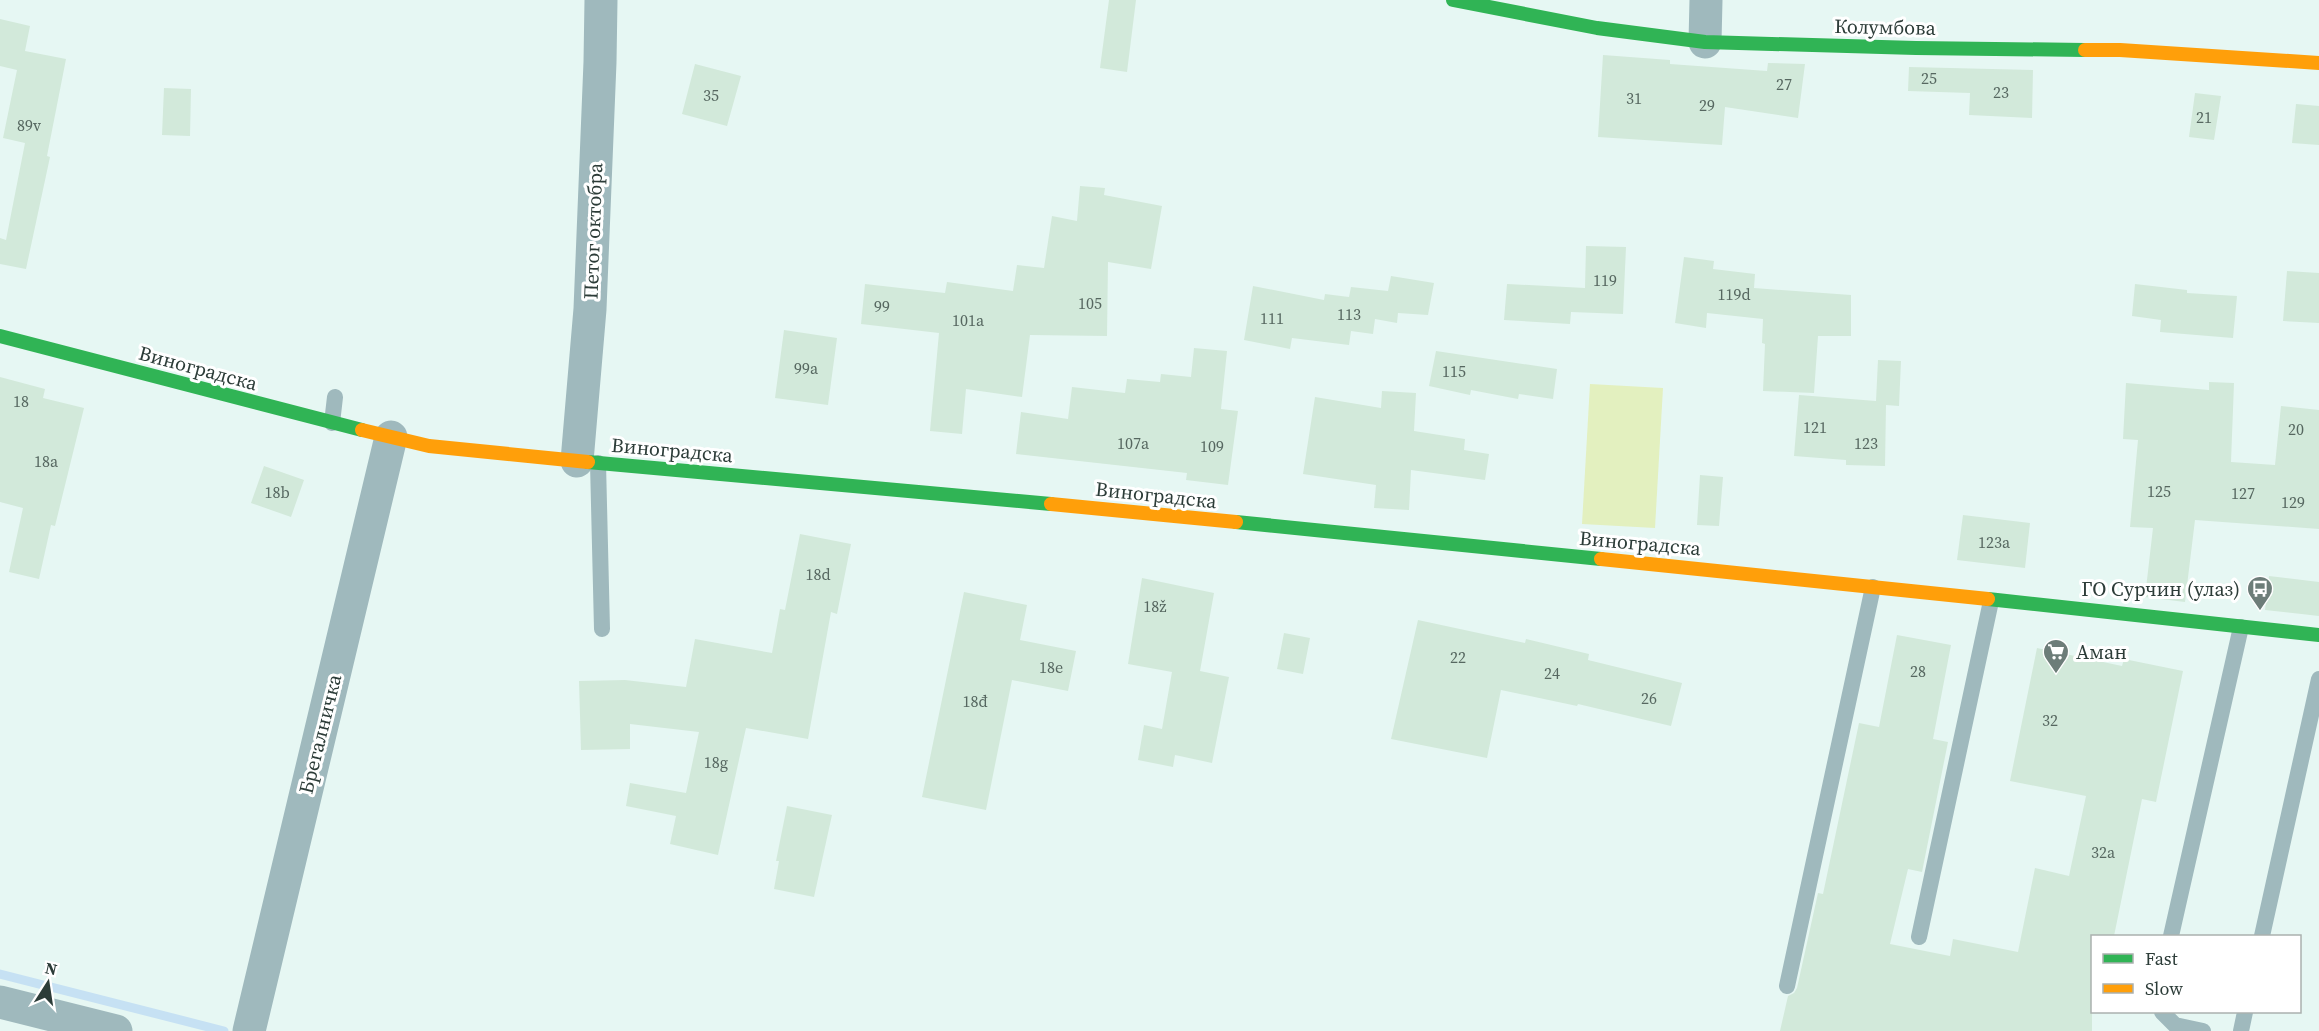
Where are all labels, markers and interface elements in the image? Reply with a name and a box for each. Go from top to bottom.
street label: Колумбова [1834,12,1937,42]
house number: 25 [1921,67,1937,89]
house number: 27 [1776,73,1792,95]
house number: 23 [1993,81,2009,103]
house number: 35 [703,84,719,106]
house number: 31 [1626,87,1642,109]
house number: 29 [1699,94,1715,116]
house number: 21 [2196,106,2212,128]
house number: 89v [17,114,41,136]
street label: Петог октобра [577,161,609,300]
house number: 119 [1593,269,1617,291]
house number: 119d [1717,283,1751,305]
house number: 105 [1078,292,1102,314]
house number: 99 [874,295,890,317]
house number: 113 [1337,303,1361,325]
house number: 111 [1260,307,1284,329]
house number: 101a [952,309,985,331]
street label: Виноградска [136,339,261,397]
house number: 99a [794,357,819,379]
house number: 115 [1442,360,1466,382]
house number: 18 [13,390,29,412]
house number: 121 [1803,416,1827,438]
house number: 20 [2288,418,2304,440]
street label: Виноградска [610,431,735,469]
house number: 107a [1117,432,1150,454]
house number: 123 [1854,432,1878,454]
house number: 109 [1200,435,1224,457]
house number: 18a [34,450,59,472]
street label: Виноградска [1094,475,1219,515]
house number: 125 [2147,480,2171,502]
house number: 18b [264,481,290,503]
house number: 127 [2231,482,2255,504]
house number: 129 [2281,491,2305,513]
street label: Виноградска [1578,524,1703,562]
house number: 123a [1978,531,2011,553]
house number: 18d [805,563,831,585]
bus stop icon: ГО Сурчин (улаз) [2245,574,2275,612]
place label: ГО Сурчин (улаз) [2081,575,2240,603]
house number: 18ž [1143,595,1167,617]
supermarket icon: Аман [2041,637,2071,675]
place label: Аман [2076,638,2127,666]
house number: 22 [1450,646,1466,668]
house number: 18e [1039,656,1063,678]
house number: 28 [1910,660,1926,682]
house number: 24 [1544,662,1560,684]
street label: Брегалничка [292,670,349,797]
house number: 26 [1641,687,1657,709]
house number: 18đ [962,690,988,712]
house number: 32 [2042,709,2058,731]
house number: 18g [704,751,728,773]
house number: 32a [2091,841,2116,863]
legend [2091,935,2301,1013]
text: Fast [2145,946,2178,971]
north arrow [18,953,78,1013]
text: N [43,956,59,980]
text: Slow [2145,976,2183,1001]

